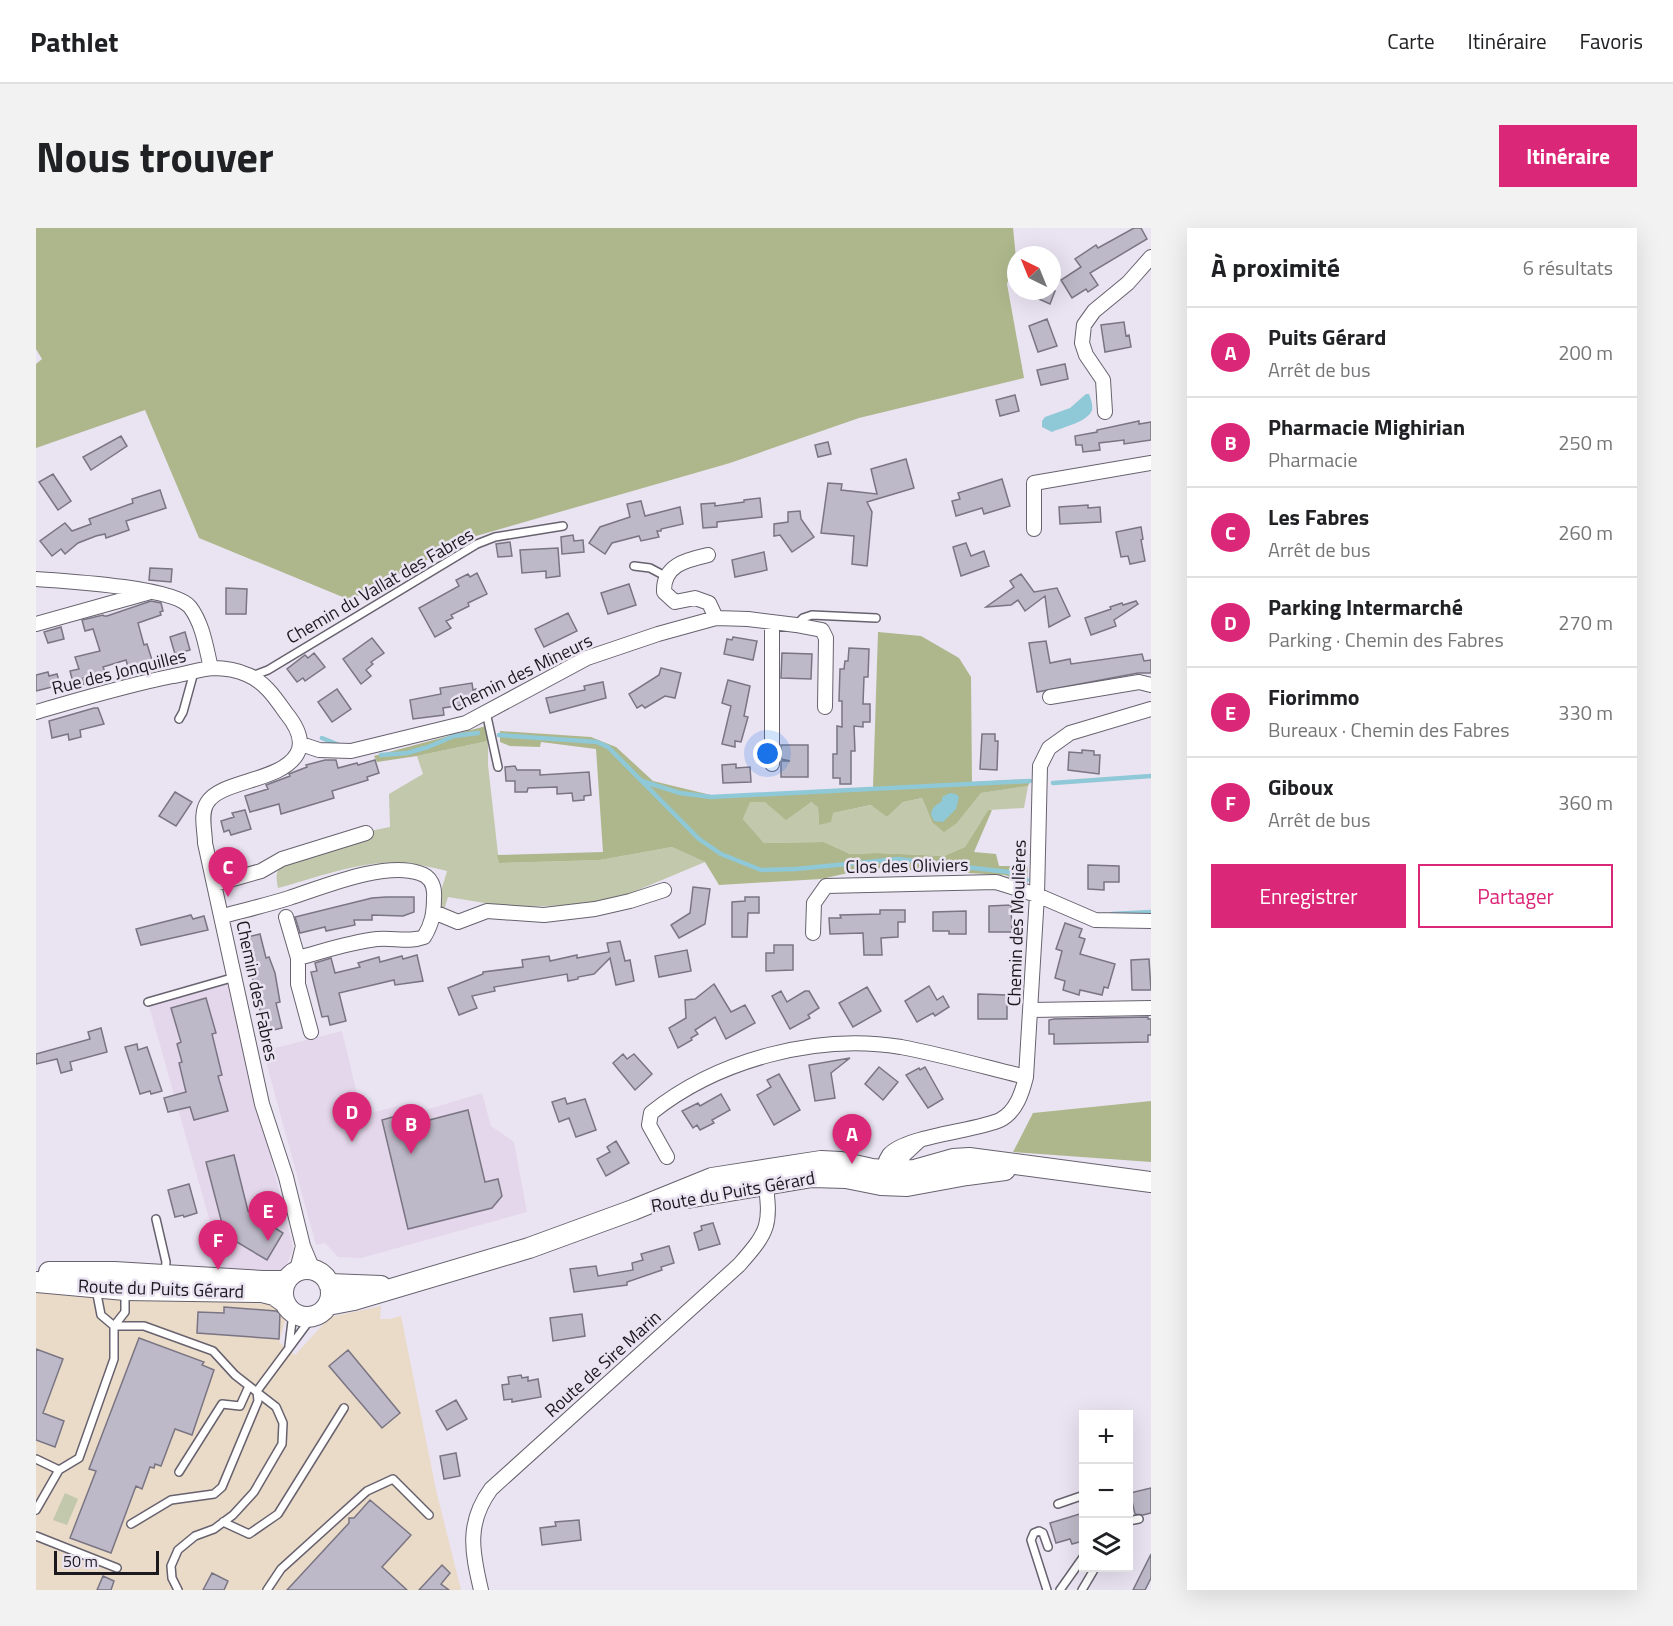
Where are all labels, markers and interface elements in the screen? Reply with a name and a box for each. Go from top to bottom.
text: Pathlet [30,20,118,63]
text: Carte [1387,25,1435,57]
text: Itinéraire [1468,25,1547,57]
text: Favoris [1580,25,1643,57]
text: Nous trouver [36,124,274,188]
button: Itinéraire [1499,125,1637,187]
north arrow [1007,246,1061,300]
text: À proximité [1211,248,1340,287]
text: 6 résultats [1523,252,1613,283]
text: Puits Gérard [1268,320,1386,354]
text: A [1224,337,1237,368]
text: 200 m [1558,337,1613,368]
text: Arrêt de bus [1268,354,1371,385]
text: Pharmacie Mighirian [1268,410,1465,444]
text: B [1224,427,1237,458]
text: 250 m [1558,427,1613,458]
text: Pharmacie [1268,444,1357,475]
text: Les Fabres [1268,500,1369,534]
text: C [1225,517,1236,548]
text: 260 m [1558,517,1613,548]
street label: Chemin du Vallat des Fabres [281,521,479,650]
text: Arrêt de bus [1268,534,1371,565]
text: Parking Intermarché [1268,590,1463,624]
text: D [1224,607,1237,638]
text: 270 m [1558,607,1613,638]
text: Parking · Chemin des Fabres [1268,624,1504,655]
street label: Chemin des Mineurs [447,627,597,718]
street label: Rue des Jonquilles [49,642,189,701]
text: Fiorimmo [1268,680,1360,714]
text: E [1225,697,1236,728]
text: 330 m [1558,697,1613,728]
text: Bureaux · Chemin des Fabres [1268,714,1509,745]
your location [753,739,782,768]
text: Giboux [1268,770,1333,804]
text: F [1225,787,1236,818]
text: 360 m [1558,787,1613,818]
text: Arrêt de bus [1268,804,1371,835]
street label: Chemin des Moulières [1000,839,1033,1007]
pin: C [208,848,248,897]
street label: Clos des Oliviers [845,851,969,880]
button: Enregistrer [1211,864,1406,928]
button: Partager [1418,864,1613,928]
street label: Chemin des Fabres [229,918,286,1064]
pin: D [332,1092,372,1142]
pin: B [392,1104,430,1154]
pin: A [832,1114,872,1164]
street label: Route du Puits Gérard [649,1164,817,1219]
pin: E [248,1192,288,1241]
pin: F [198,1220,237,1270]
street label: Route du Puits Gérard [78,1272,245,1305]
street label: Route de Sire Marin [538,1304,667,1423]
map controls [1079,1410,1133,1572]
button: + [1079,1410,1133,1464]
button: − [1079,1464,1133,1518]
button: layers [1079,1518,1133,1572]
scale bar [54,1548,159,1576]
text: 50 m [63,1549,98,1573]

